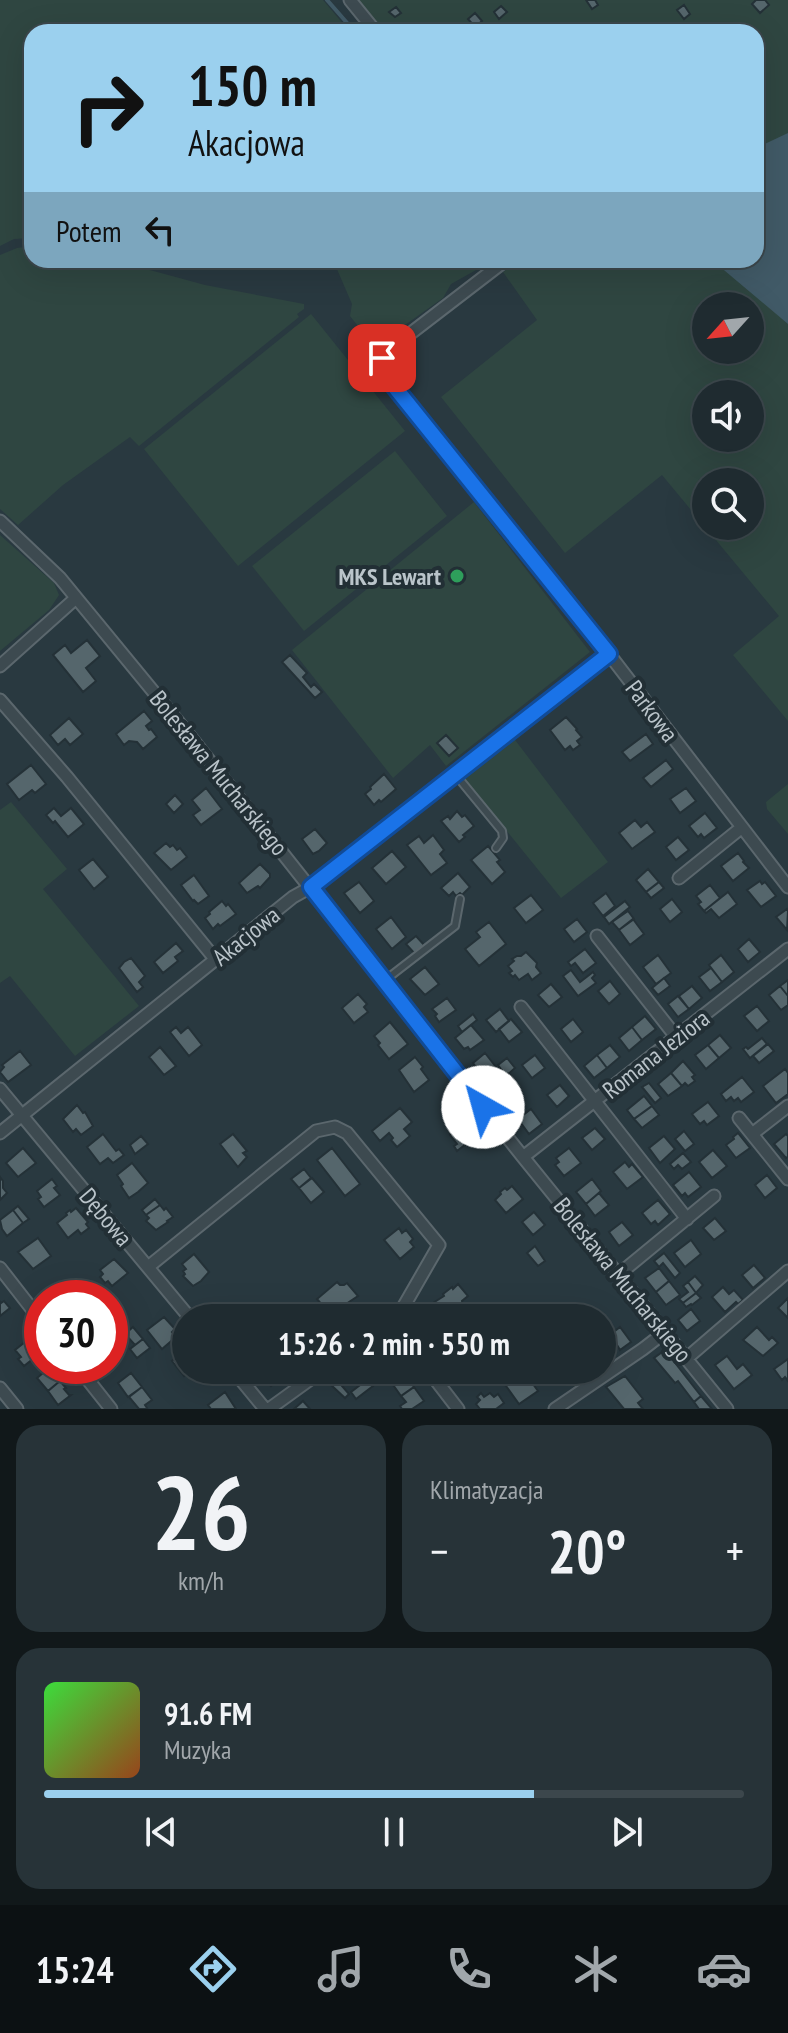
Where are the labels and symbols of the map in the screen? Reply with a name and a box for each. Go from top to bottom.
north arrow [692,292,764,364]
pin [348,324,416,392]
place label: MKS Lewart [338,561,441,592]
marker: MKS Lewart [448,567,466,585]
street label: Parkowa [619,674,685,748]
street label: Bolesława Mucharskiego [143,684,295,862]
street label: Akacjowa [206,899,286,973]
street label: Romana Jeziora [596,1003,716,1105]
position arrow [441,1065,525,1149]
street label: Dębowa [73,1181,139,1253]
street label: Bolesława Mucharskiego [547,1191,699,1369]
speed limit sign: 30 [24,1280,128,1384]

